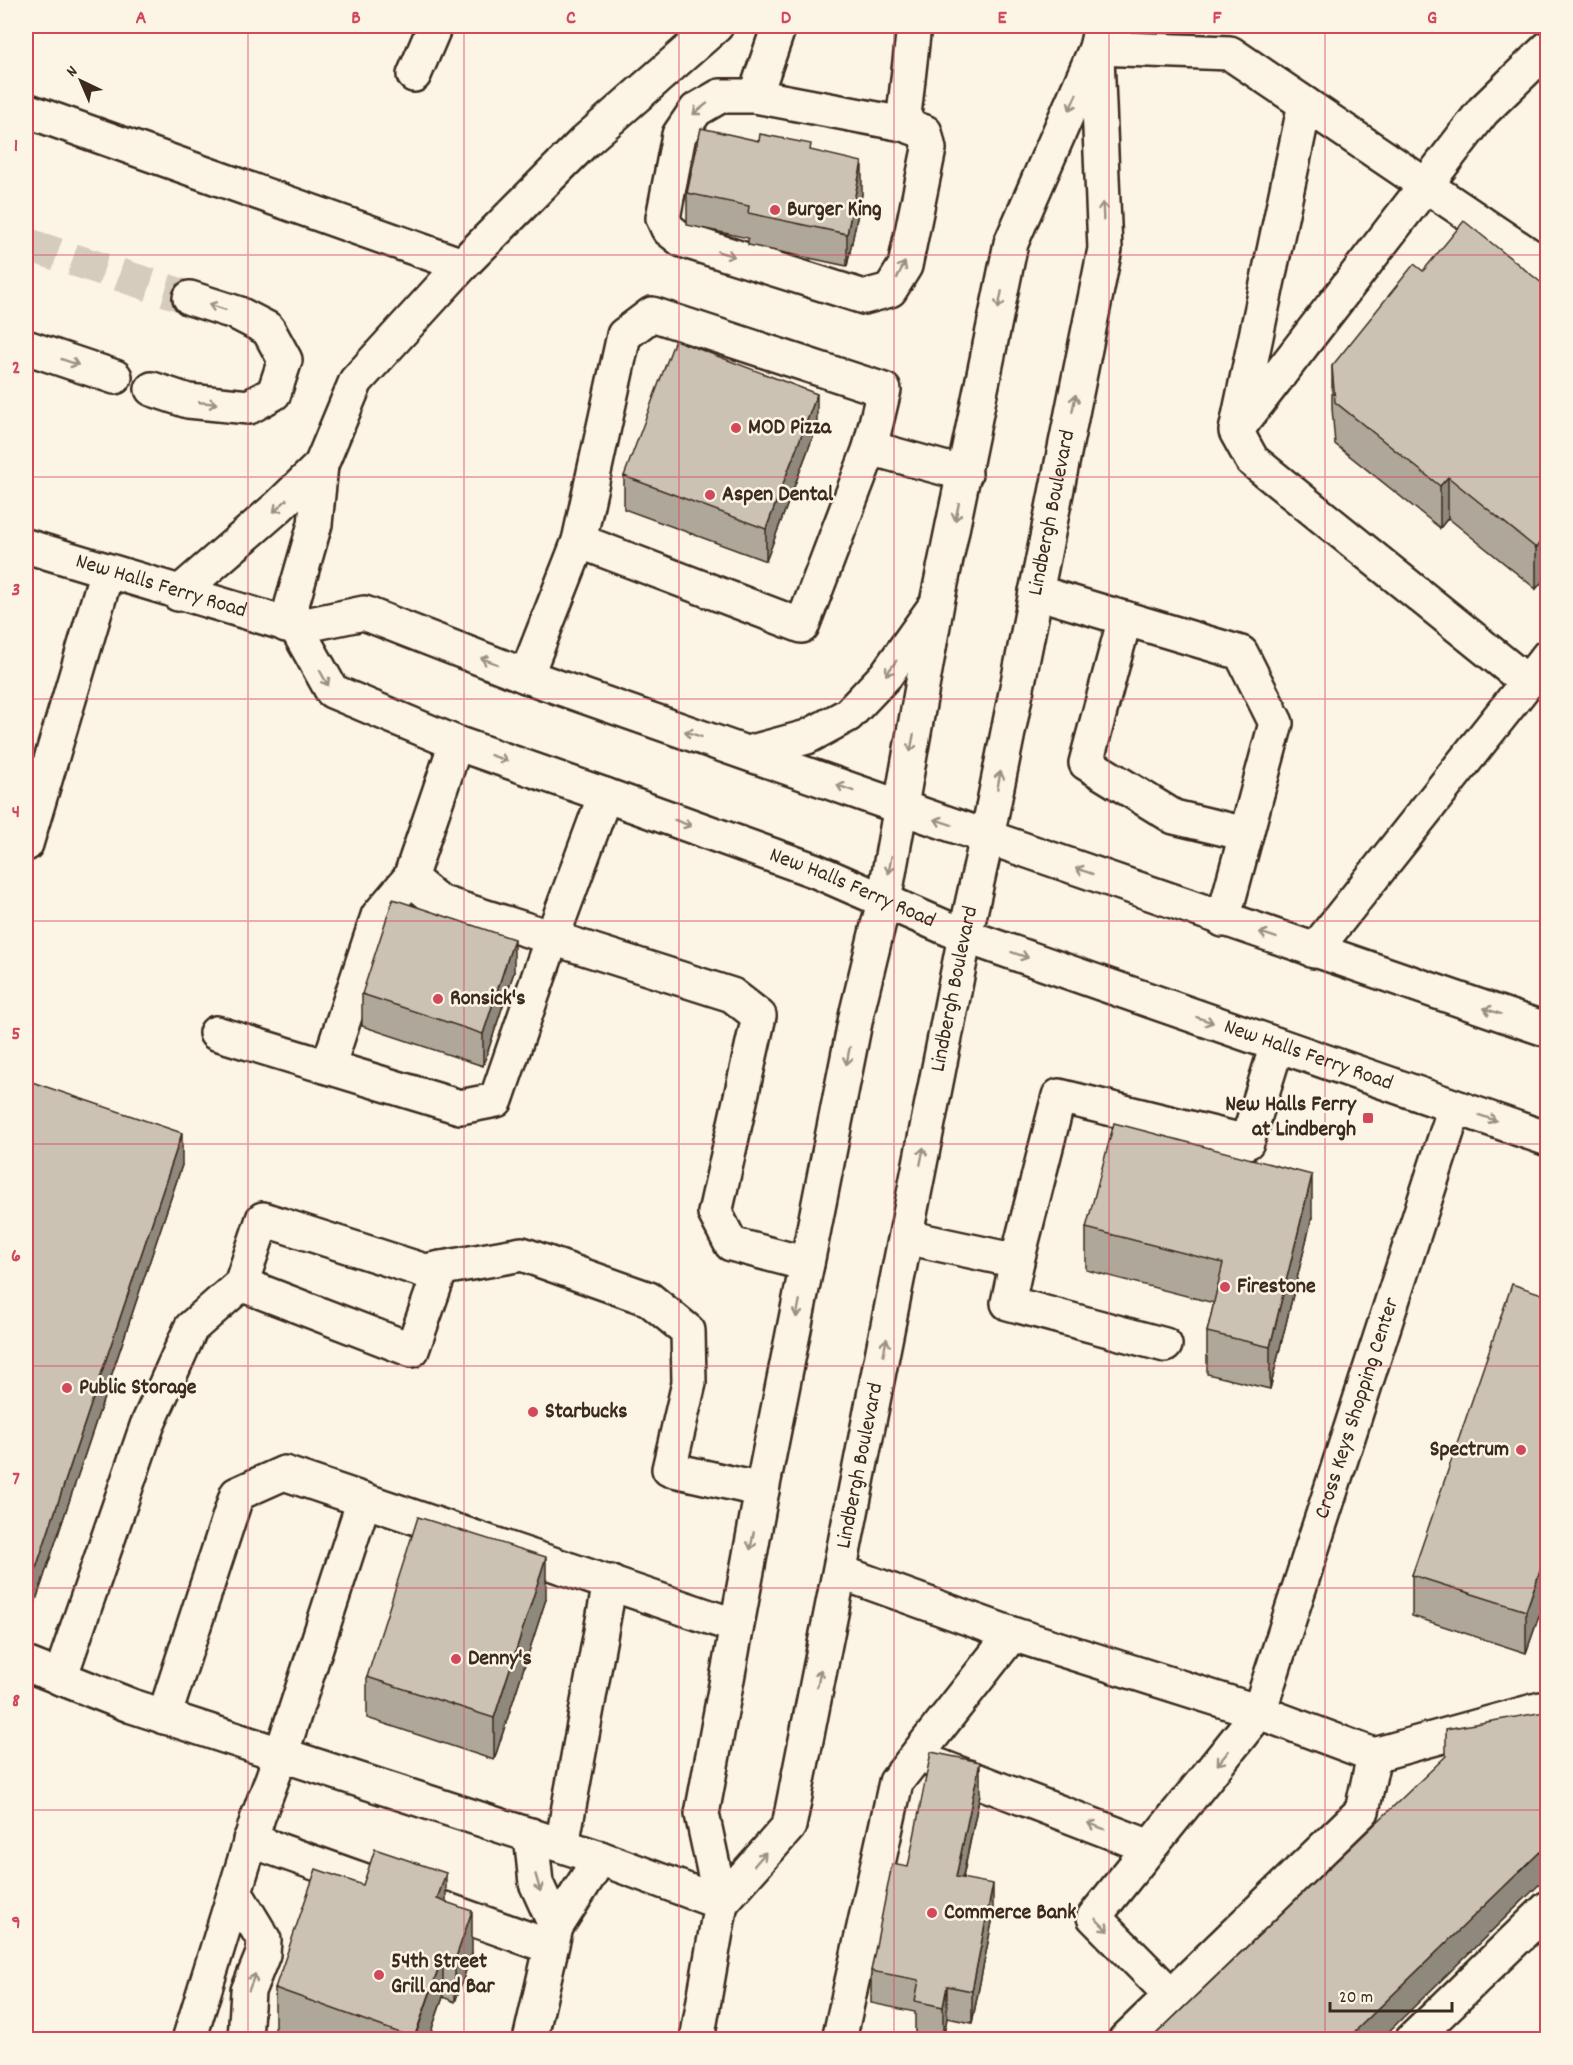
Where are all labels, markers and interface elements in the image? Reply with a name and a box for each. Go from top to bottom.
text: A [136,5,147,33]
text: B [351,5,361,33]
text: C [566,5,576,33]
text: D [781,5,792,33]
text: E [997,5,1007,33]
text: F [1213,5,1223,33]
text: G [1427,5,1437,33]
north arrow [51,51,111,111]
text: N [61,61,83,83]
one-way arrow [1067,92,1078,110]
one-way arrow [693,102,709,115]
text: 1 [14,133,18,161]
place label: Burger King [787,195,882,226]
one-way arrow [1098,202,1109,222]
marker: Burger King [768,203,782,217]
one-way arrow [716,249,735,260]
one-way arrow [896,261,908,279]
one-way arrow [994,290,1005,309]
one-way arrow [208,301,227,312]
text: 2 [12,355,20,383]
one-way arrow [60,357,79,368]
one-way arrow [1069,394,1080,413]
one-way arrow [198,398,218,409]
place label: MOD Pizza [748,413,832,444]
marker: MOD Pizza [729,421,743,435]
street label: Lindbergh Boulevard [1020,427,1084,598]
place label: Aspen Dental [722,480,834,511]
marker: Aspen Dental [703,488,717,502]
one-way arrow [272,498,287,513]
one-way arrow [951,501,962,521]
street label: New Halls Ferry Road [72,546,250,627]
text: 3 [12,577,20,605]
one-way arrow [481,655,499,666]
one-way arrow [885,659,897,675]
one-way arrow [318,669,330,686]
one-way arrow [684,727,703,738]
one-way arrow [906,733,917,753]
one-way arrow [489,753,508,764]
one-way arrow [994,770,1005,790]
one-way arrow [836,781,854,792]
text: 4 [12,799,20,827]
one-way arrow [934,816,953,827]
one-way arrow [673,818,692,829]
street label: New Halls Ferry Road [765,840,940,937]
one-way arrow [884,855,895,875]
one-way arrow [1075,864,1093,875]
street label: Lindbergh Boulevard [923,903,987,1075]
one-way arrow [1259,929,1278,940]
one-way arrow [1011,951,1029,962]
place label: Ronsick's [450,984,525,1015]
marker: Ronsick's [431,992,445,1006]
one-way arrow [1483,1005,1502,1016]
street label: New Halls Ferry Road [1219,1012,1397,1099]
one-way arrow [1195,1015,1213,1026]
text: 5 [11,1021,21,1049]
one-way arrow [842,1045,853,1065]
place label: New Halls Ferry at Lindbergh [1225,1090,1357,1146]
marker: New Halls Ferry at Lindbergh [1361,1111,1375,1125]
one-way arrow [1478,1114,1497,1125]
one-way arrow [917,1146,928,1166]
text: 6 [11,1243,21,1271]
place label: Firestone [1237,1272,1316,1303]
marker: Firestone [1218,1280,1232,1294]
street label: Cross Keys Shopping Center [1307,1293,1408,1523]
one-way arrow [792,1298,803,1318]
one-way arrow [880,1338,891,1357]
place label: Public Storage [79,1373,197,1404]
street label: Lindbergh Boulevard [829,1380,892,1551]
marker: Public Storage [60,1381,74,1395]
place label: Starbucks [545,1397,627,1428]
marker: Starbucks [526,1405,540,1419]
place label: Spectrum [1430,1435,1509,1466]
marker: Spectrum [1514,1443,1528,1457]
text: 7 [12,1466,20,1494]
one-way arrow [746,1531,757,1550]
place label: Denny's [468,1644,532,1675]
marker: Denny's [449,1652,463,1666]
one-way arrow [814,1669,825,1689]
text: 8 [12,1688,20,1716]
one-way arrow [1216,1750,1229,1766]
one-way arrow [1087,1820,1106,1831]
one-way arrow [753,1852,767,1867]
one-way arrow [533,1873,544,1892]
place label: Commerce Bank [944,1898,1076,1929]
marker: Commerce Bank [925,1906,939,1920]
text: 9 [11,1910,21,1938]
one-way arrow [1095,1918,1110,1933]
place label: 54th Street Grill and Bar [391,1947,495,2003]
marker: 54th Street Grill and Bar [372,1968,386,1982]
one-way arrow [247,1973,258,1992]
scale bar [1330,1975,1452,2013]
text: 20 m [1339,1986,1373,2011]

